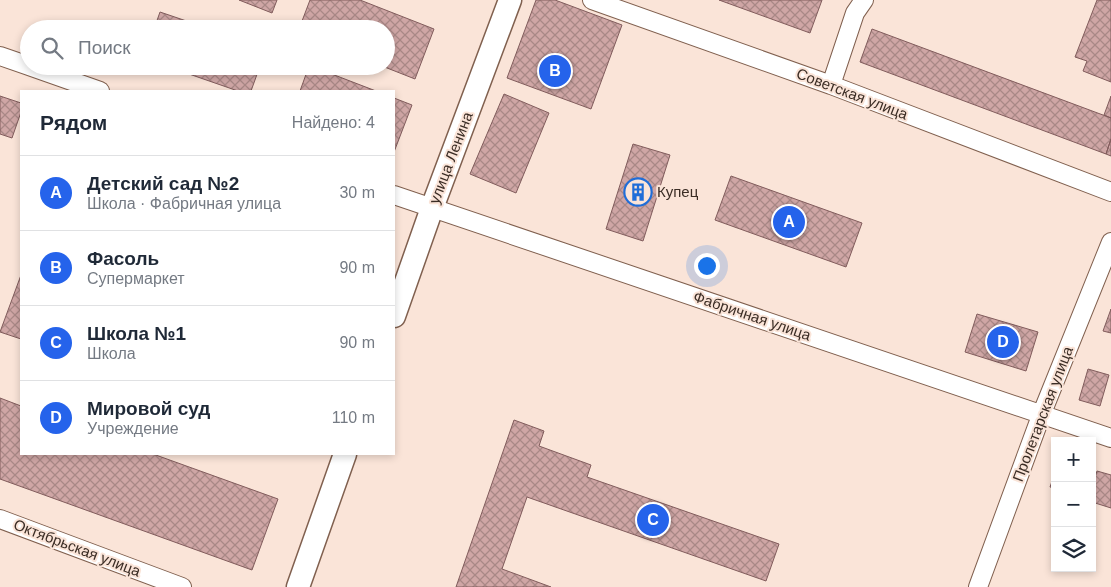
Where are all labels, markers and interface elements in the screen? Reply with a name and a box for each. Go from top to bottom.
search box [20,20,395,75]
icon: search [38,34,66,62]
text: Поиск [78,37,131,58]
pin: B [539,52,571,90]
street label: Советская улица [794,64,911,123]
street label: улица Ленина [425,109,476,206]
text: Рядом [40,111,107,134]
text: Найдено: 4 [292,114,375,131]
text: Детский сад №2 [87,173,239,194]
building icon: Купец [623,177,653,207]
place label: Купец [657,183,699,200]
text: A [50,184,62,201]
text: 30 m [339,184,375,201]
text: Школа · Фабричная улица [87,195,281,212]
pin: A [773,203,805,241]
text: Фасоль [87,248,159,269]
your location [694,253,720,279]
text: B [50,259,62,276]
text: 90 m [339,259,375,276]
text: Супермаркет [87,270,185,287]
street label: Фабричная улица [691,287,814,344]
text: Школа №1 [87,323,186,344]
pin: D [987,323,1019,361]
text: C [50,334,62,351]
text: 90 m [339,334,375,351]
street label: Пролетарская улица [1009,343,1076,484]
text: Школа [87,345,136,362]
text: Мировой суд [87,398,210,419]
text: D [50,409,62,426]
text: 110 m [332,409,375,426]
text: Учреждение [87,420,179,437]
map controls [1051,437,1096,572]
button: + [1051,437,1096,482]
button: − [1051,482,1096,527]
pin: C [637,501,669,539]
street label: Октябрьская улица [11,516,144,580]
button: layers [1051,527,1096,572]

